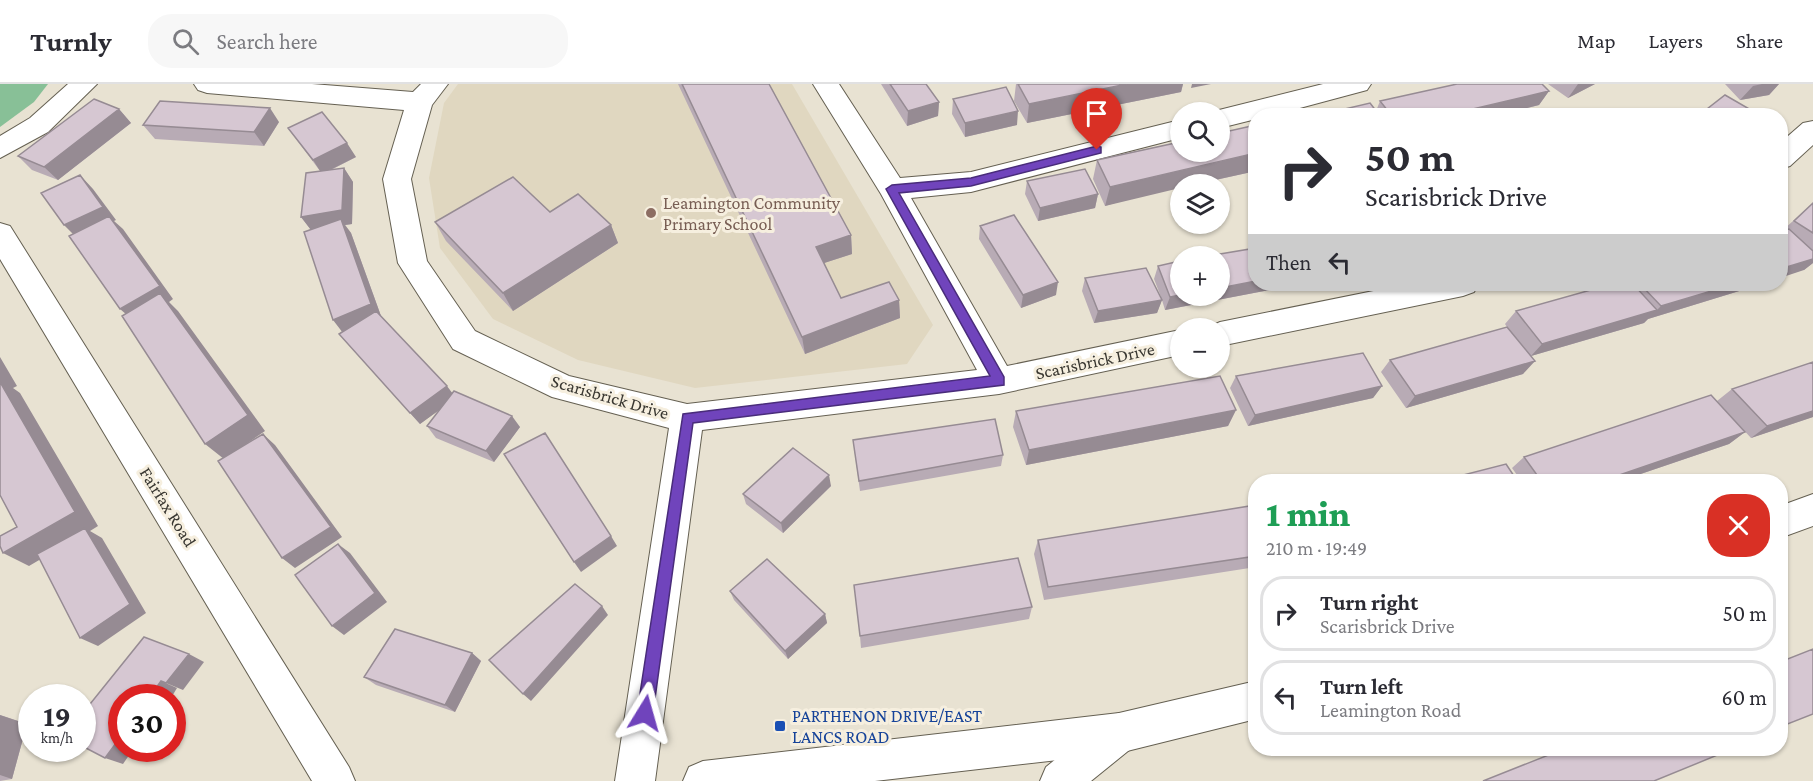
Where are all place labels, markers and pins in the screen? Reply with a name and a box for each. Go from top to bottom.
pin [1071,88,1122,150]
place label: Leamington Community Primary School [663,193,841,234]
marker: Leamington Community Primary School [644,206,658,220]
place label: PARTHENON DRIVE/EAST LANCS ROAD [792,706,982,747]
marker: PARTHENON DRIVE/EAST LANCS ROAD [773,719,787,733]

